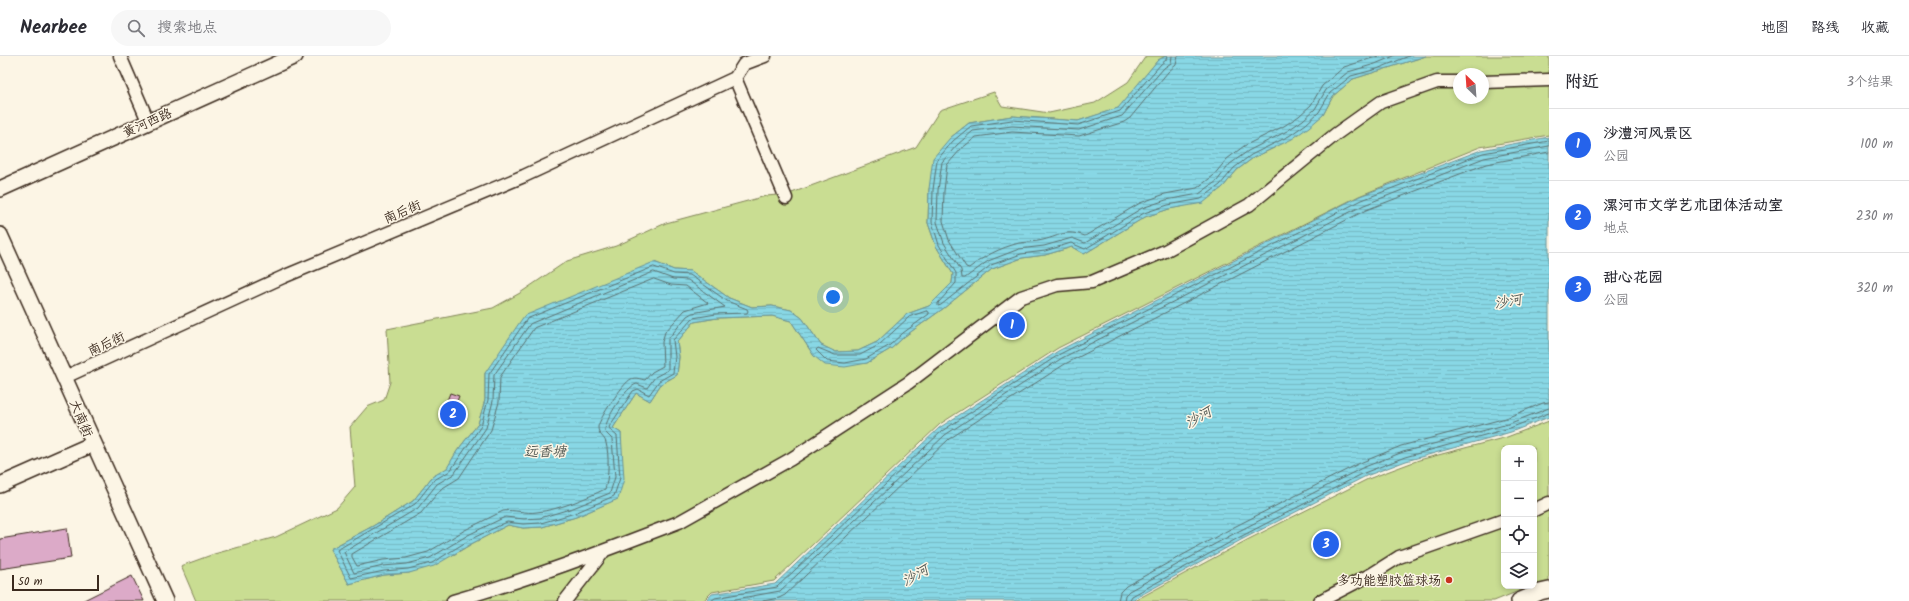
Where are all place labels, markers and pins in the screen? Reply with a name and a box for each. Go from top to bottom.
pin: 1 [999,310,1025,340]
pin: 2 [440,399,466,429]
pin: 3 [1313,529,1339,559]
place label: 多功能塑胶篮球场 [1337,571,1441,592]
marker: 多功能塑胶篮球场 [1444,575,1454,585]

